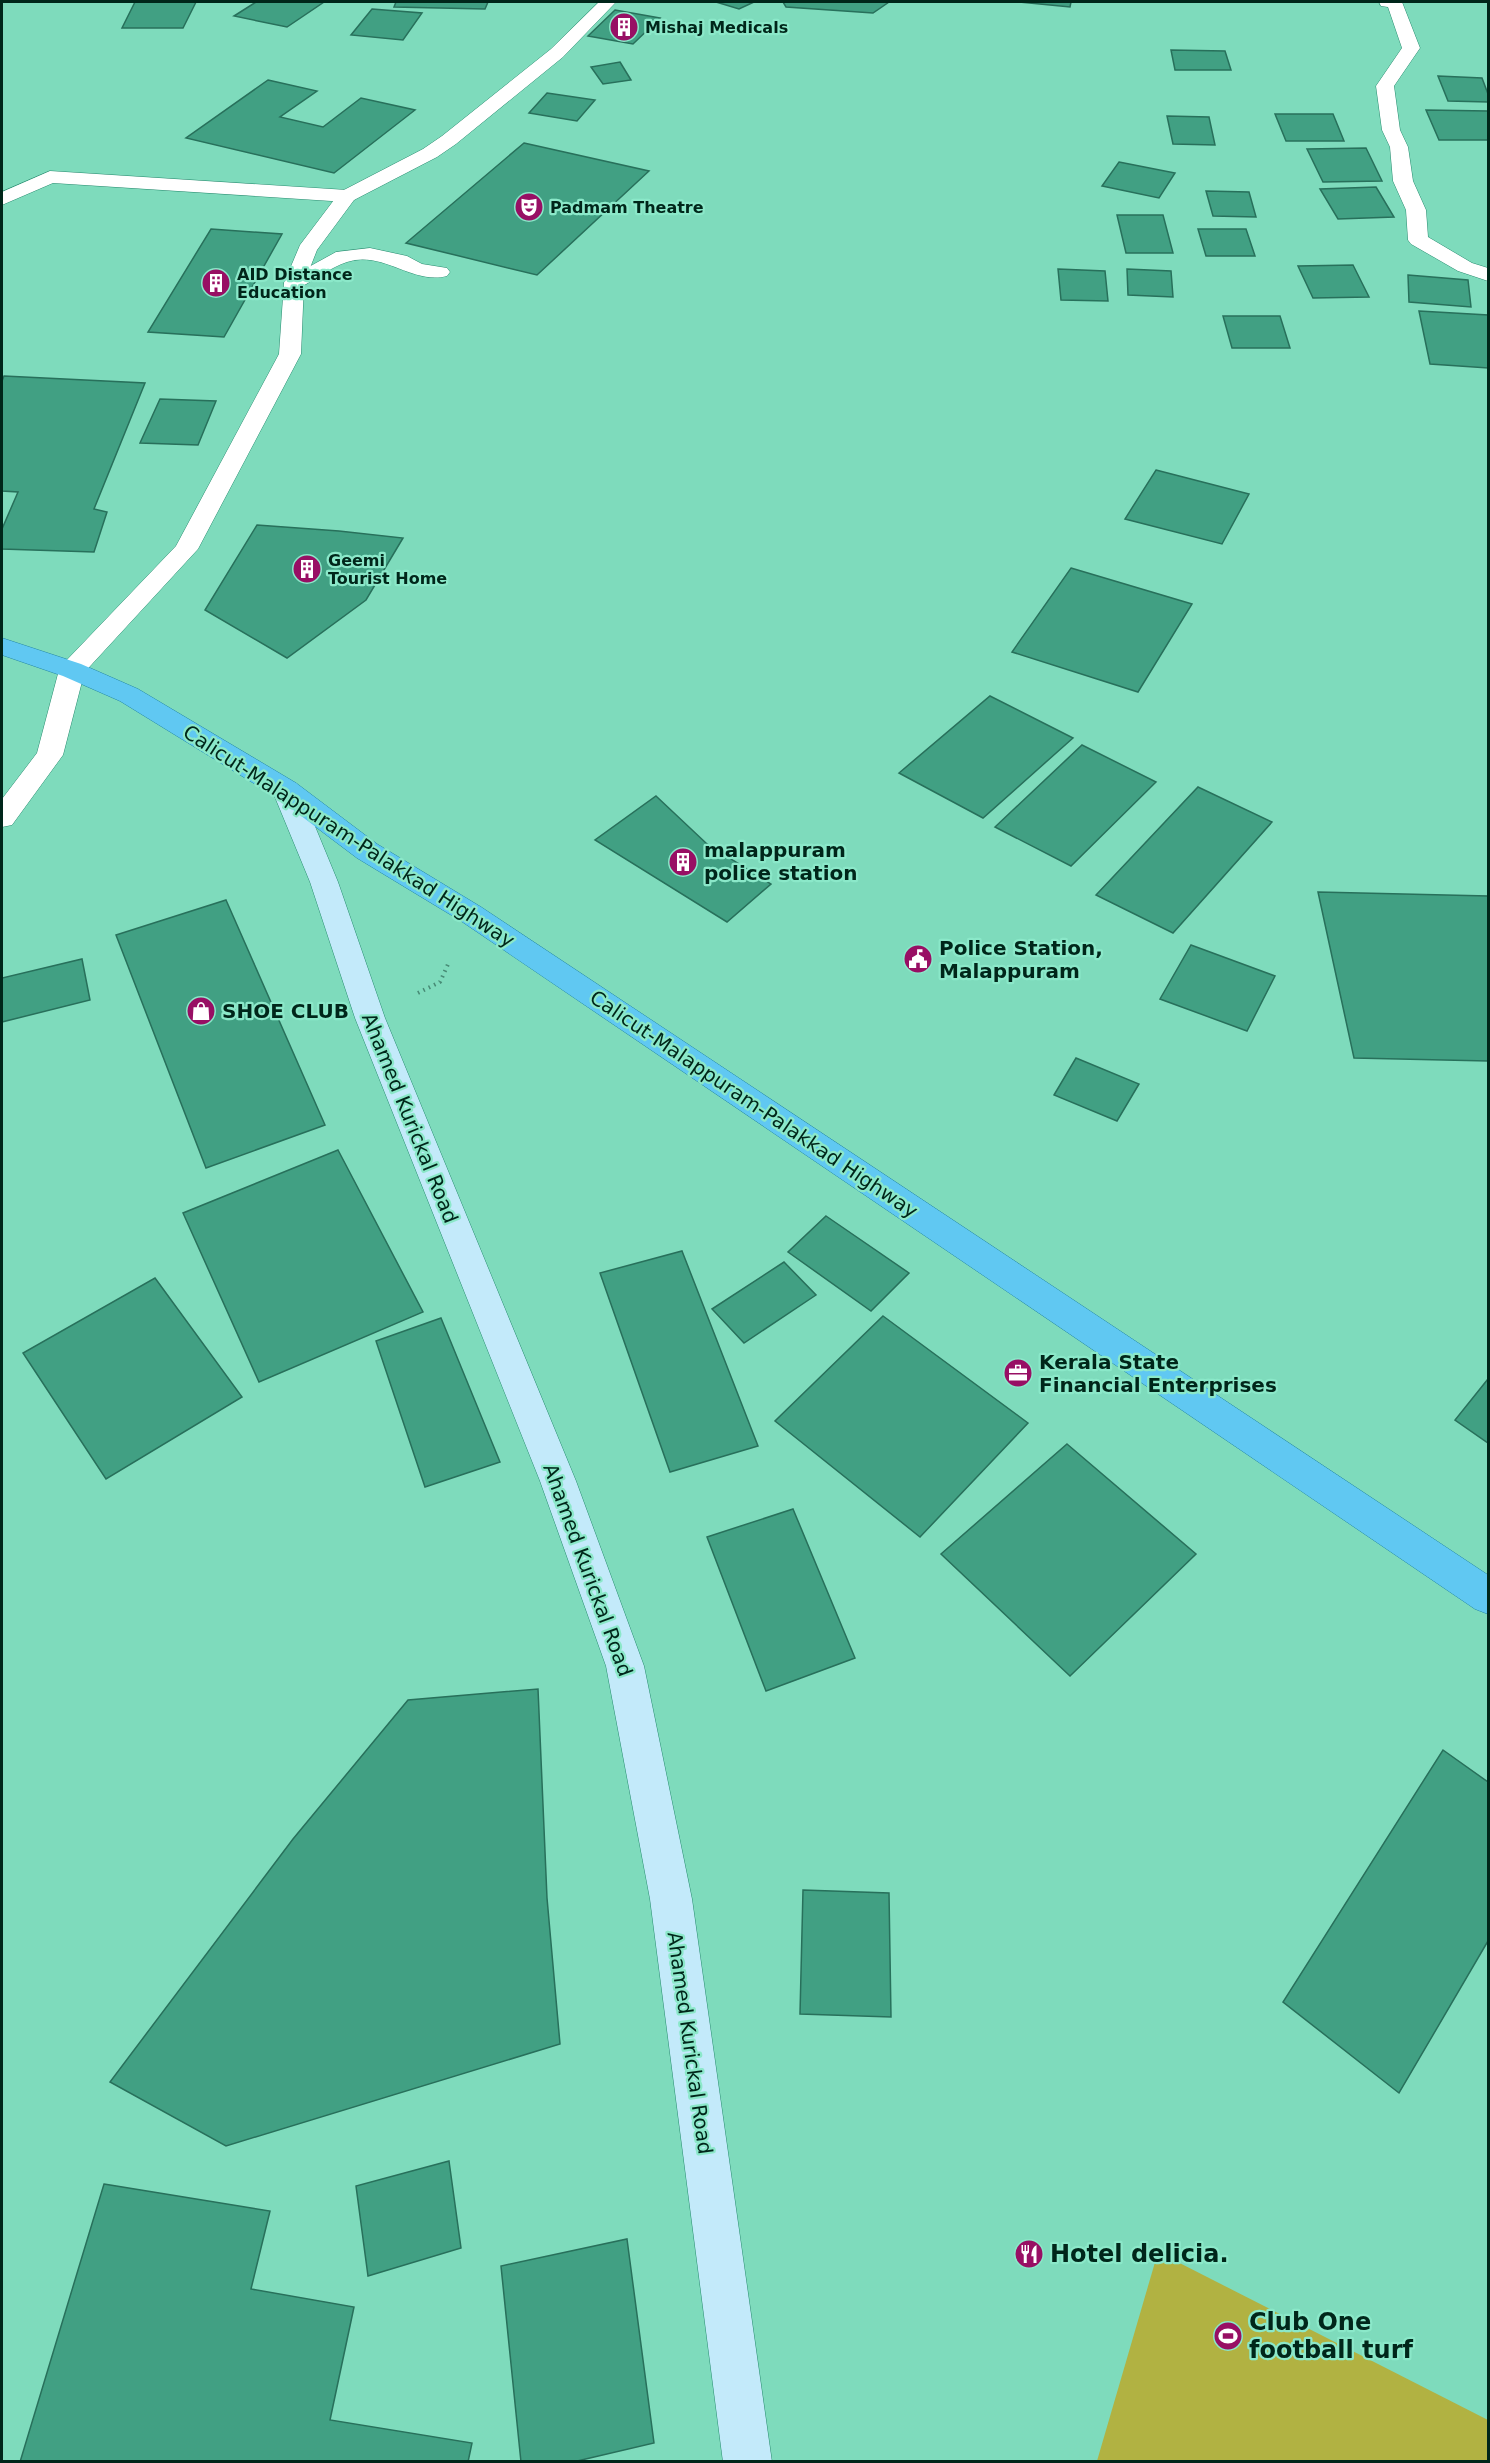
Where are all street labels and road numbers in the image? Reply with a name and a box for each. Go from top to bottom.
street label: Calicut-Malappuram-Palakkad Highway [179,720,519,952]
street label: Calicut-Malappuram-Palakkad Highway [585,985,923,1223]
street label: Ahamed Kurickal Road [357,1009,463,1227]
street label: Ahamed Kurickal Road [538,1460,638,1680]
street label: Ahamed Kurickal Road [662,1930,718,2156]

